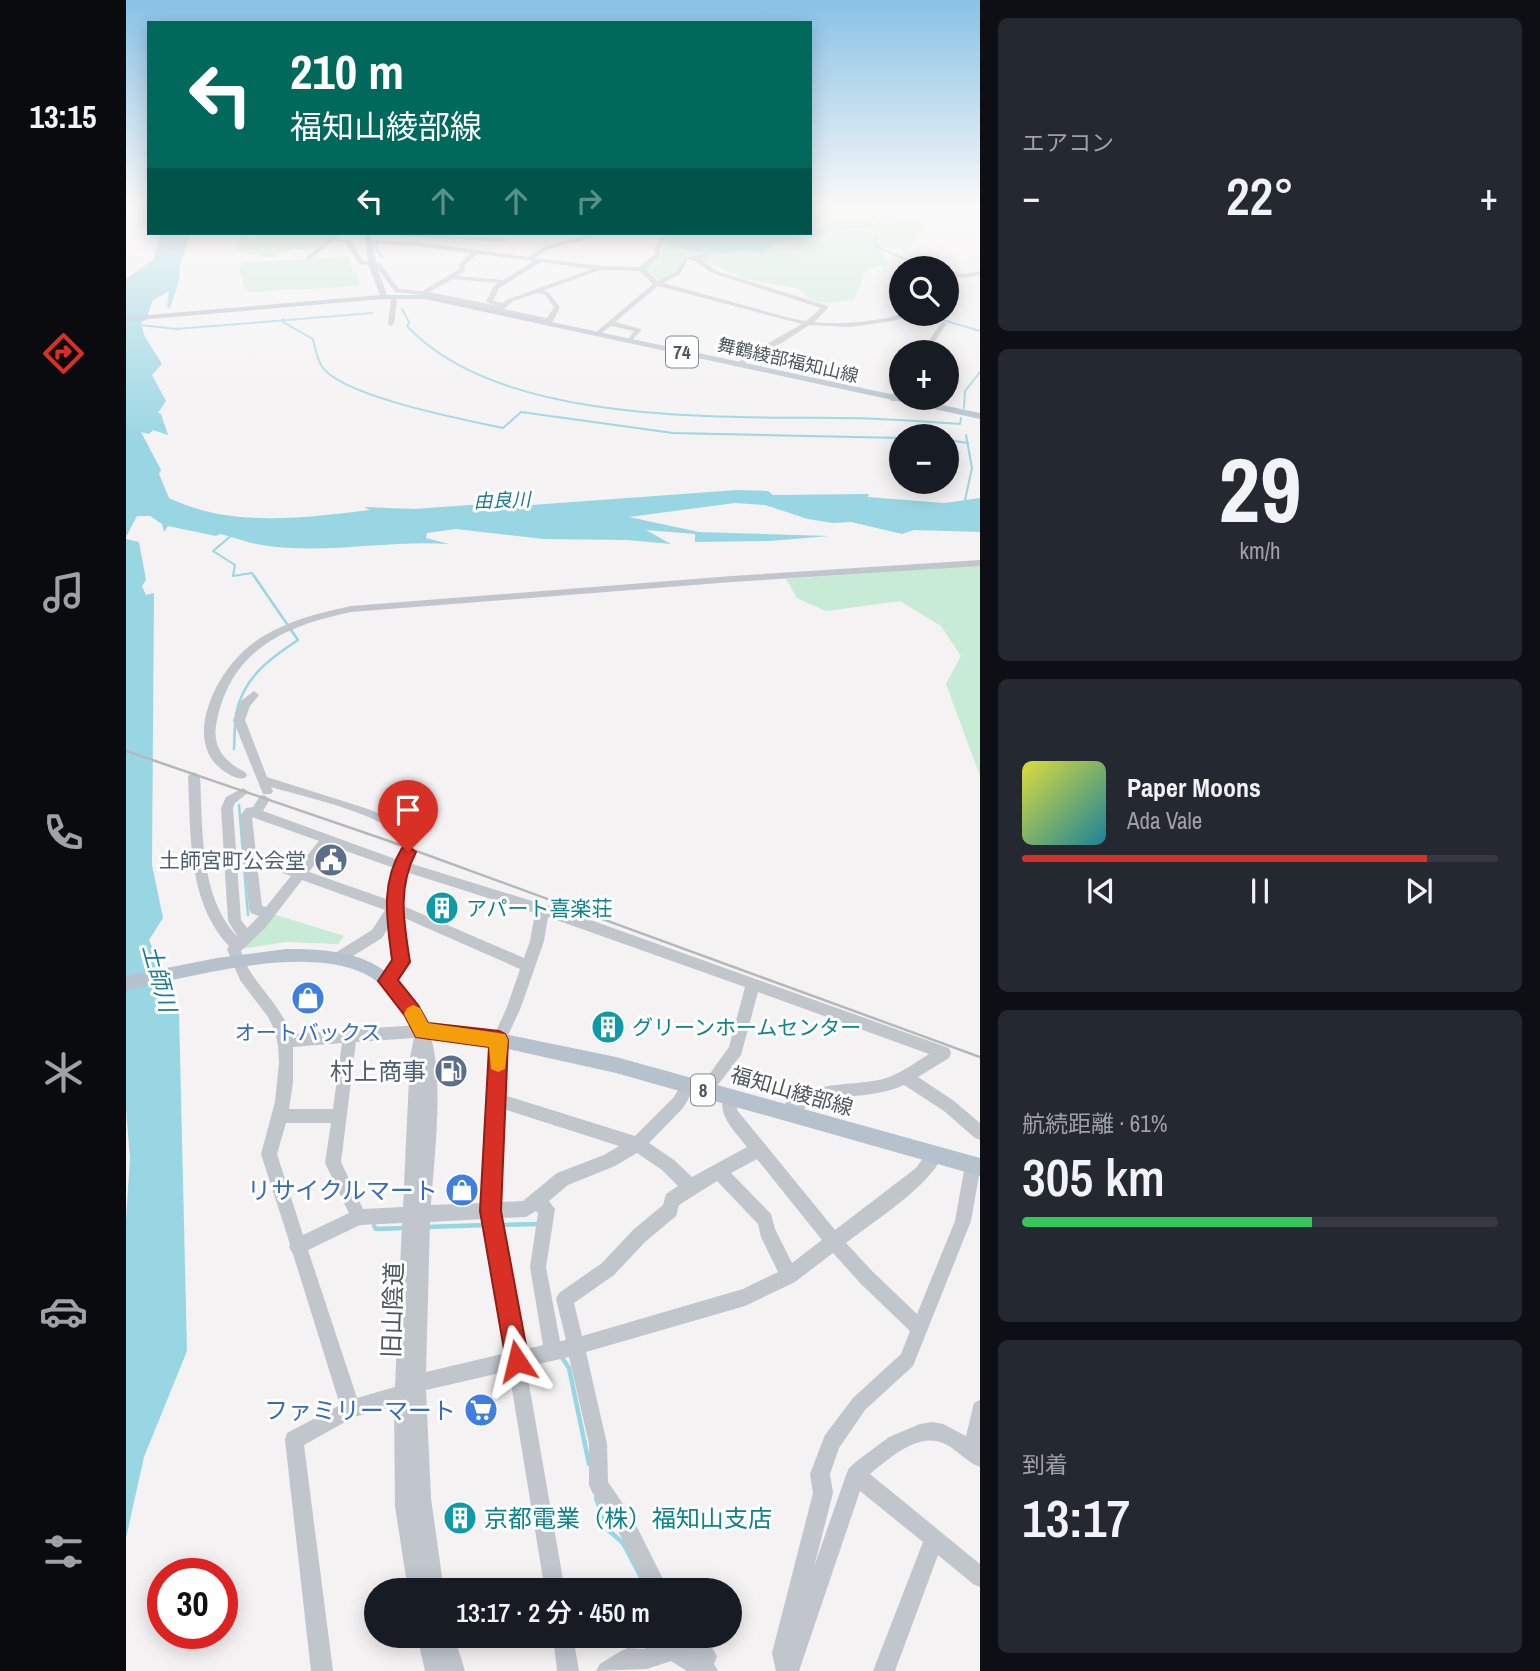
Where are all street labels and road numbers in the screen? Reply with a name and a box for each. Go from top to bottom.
street label: 舞鶴綾部福知山線 [715,332,861,388]
road number: 74 [666,336,698,368]
street label: 福知山綾部線 [727,1060,857,1122]
road number: 8 [691,1074,715,1106]
street label: 旧山陰道 [374,1261,410,1359]

